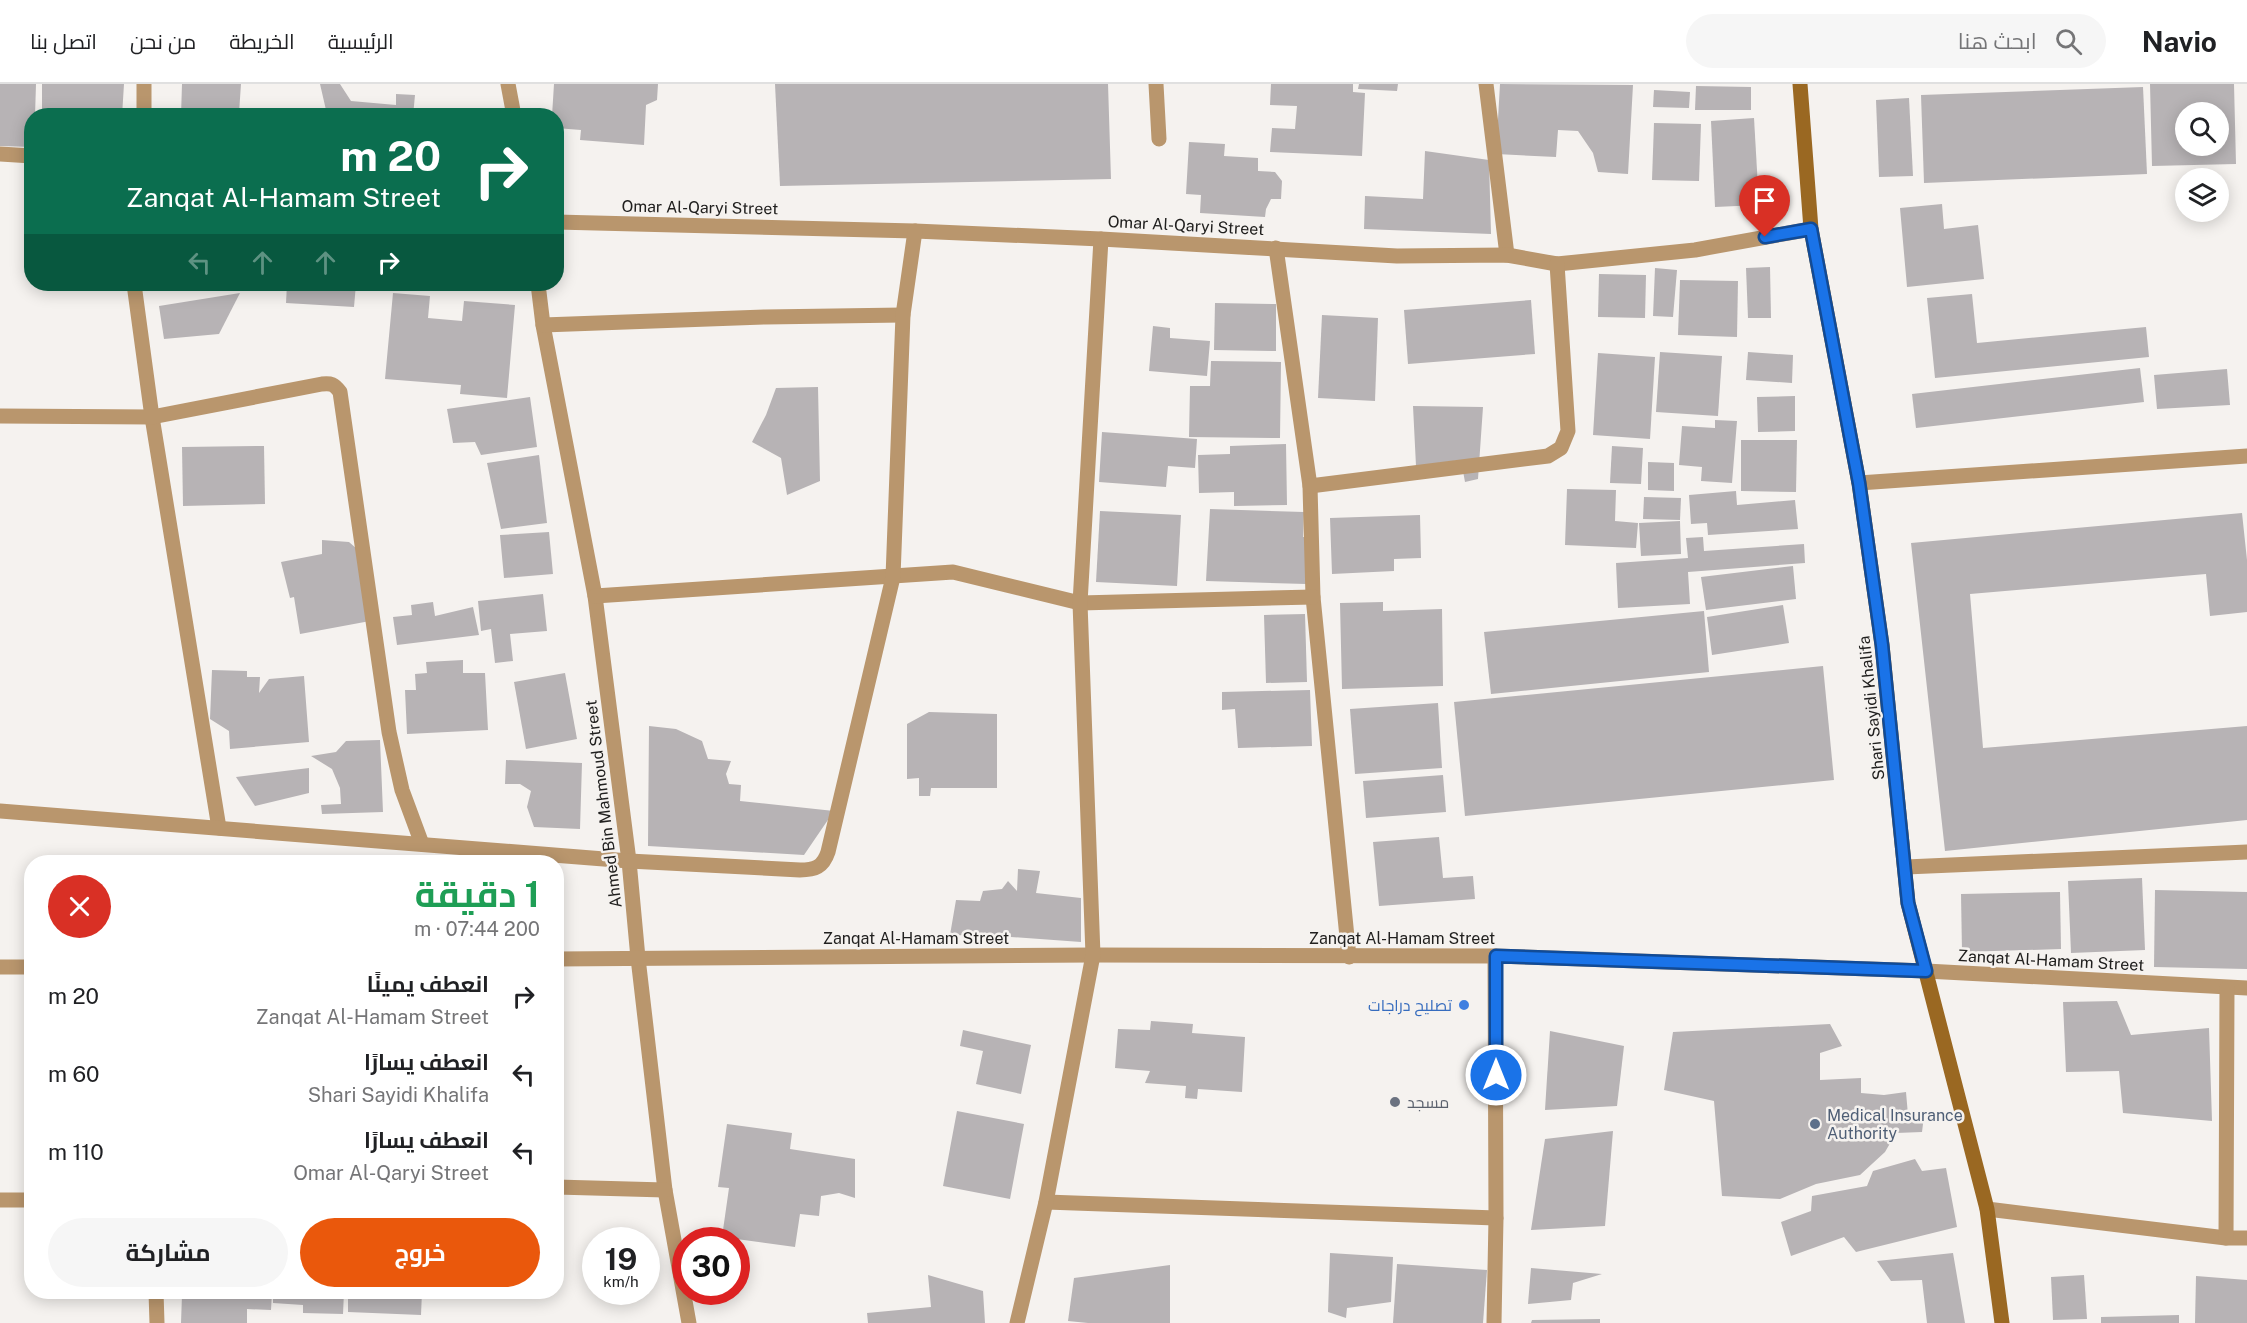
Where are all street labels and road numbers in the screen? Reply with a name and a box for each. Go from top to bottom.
street label: Omar Al-Qaryi Street [622,197,778,218]
street label: Omar Al-Qaryi Street [1107,212,1265,239]
street label: Shari Sayidi Khalifa [1854,635,1889,781]
street label: Ahmed Bin Mahmoud Street [581,699,626,909]
street label: Zanqat Al-Hamam Street [823,929,1009,948]
street label: Zanqat Al-Hamam Street [1309,929,1495,948]
street label: Zanqat Al-Hamam Street [1957,946,2145,975]

